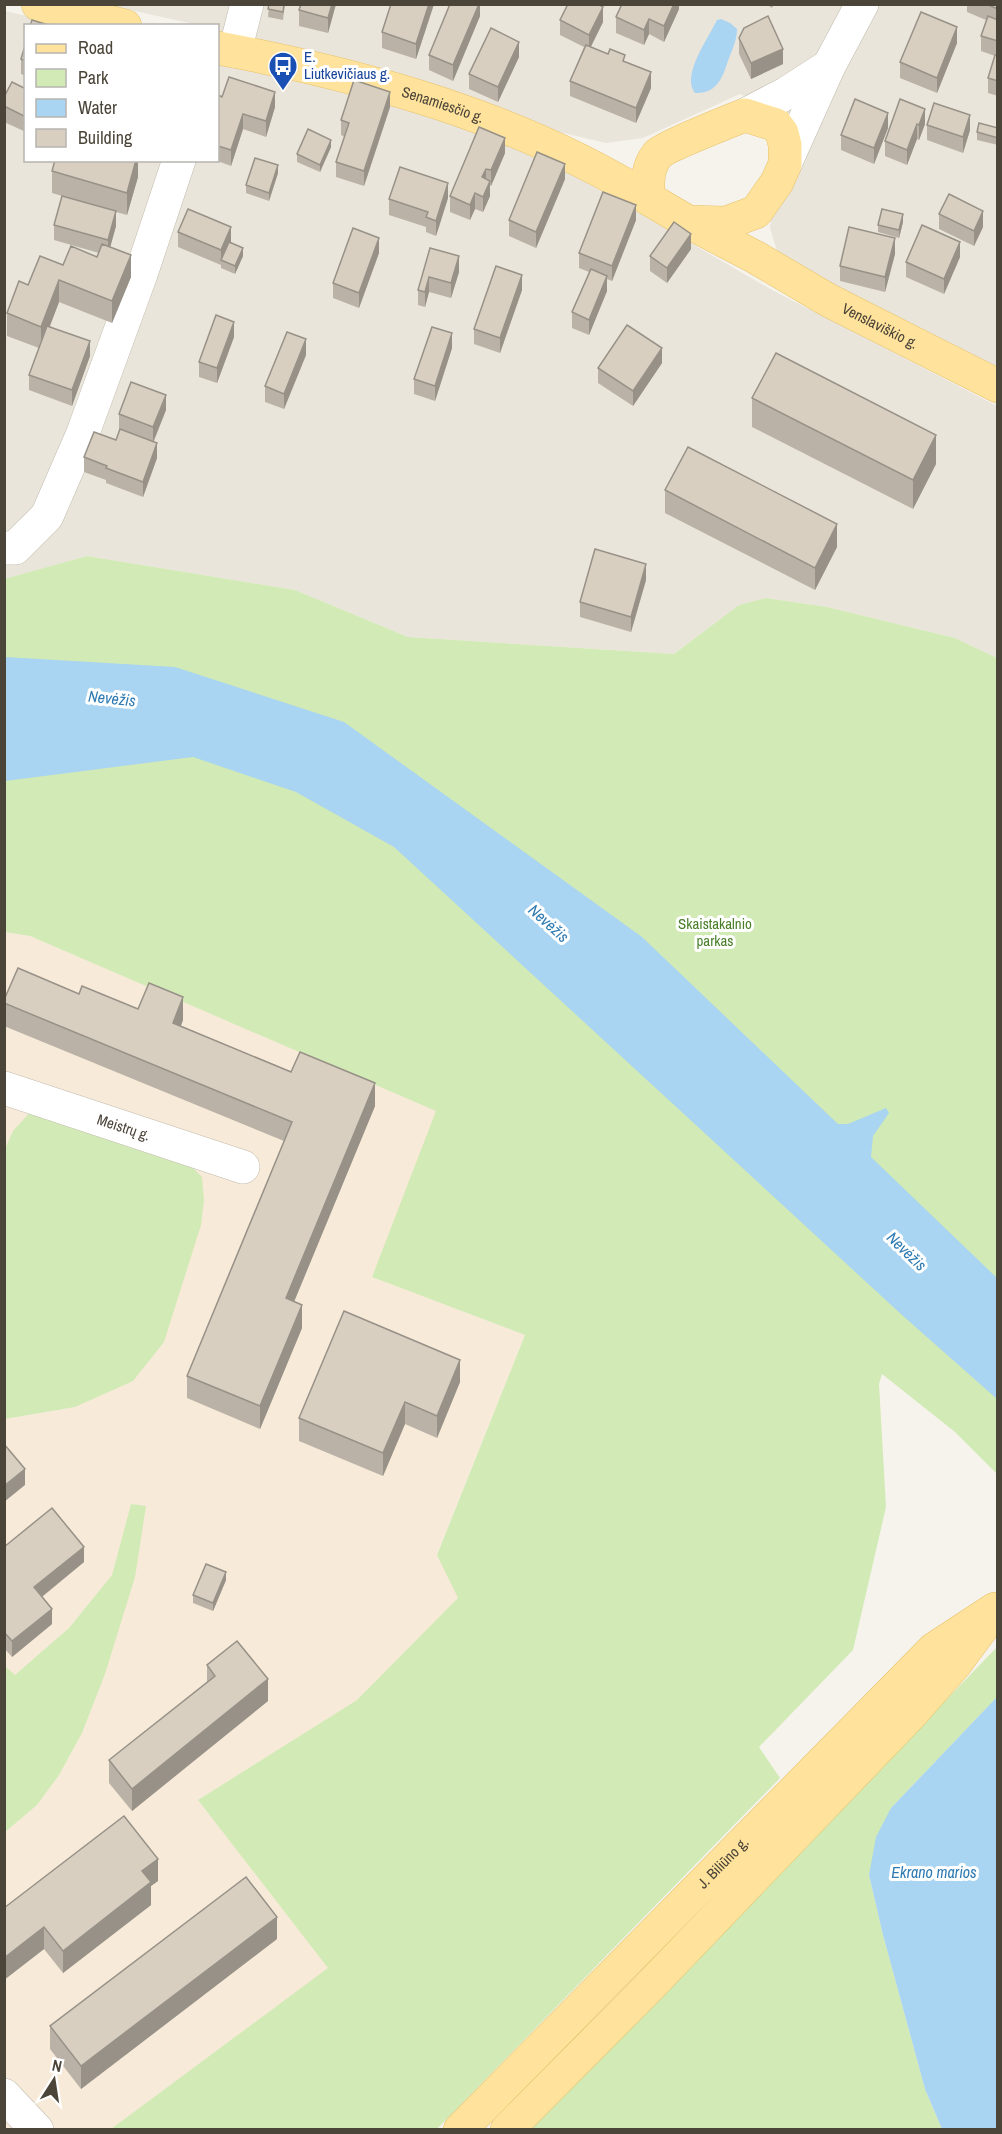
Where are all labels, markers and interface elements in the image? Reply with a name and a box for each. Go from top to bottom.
legend [24,24,219,162]
text: Road [78,35,113,60]
place label: E. Liutkevičiaus g. [304,46,390,84]
bus stop icon: E. Liutkevičiaus g. [267,50,299,92]
text: Park [78,65,109,90]
street label: Senamiesčio g. [399,81,487,128]
text: Water [78,95,117,120]
text: Building [78,125,133,150]
street label: Venslaviškio g. [838,298,922,354]
water label: Nevėžis [87,685,137,711]
water label: Nevėžis [524,899,574,947]
park label: Skaistakalnio parkas [678,913,752,951]
street label: Meistrų g. [95,1109,153,1146]
water label: Nevėžis [882,1227,932,1276]
street label: J. Biliūno g. [693,1832,753,1893]
water label: Ekrano marios [891,1861,977,1883]
north arrow [24,2050,84,2110]
text: N [50,2054,64,2077]

